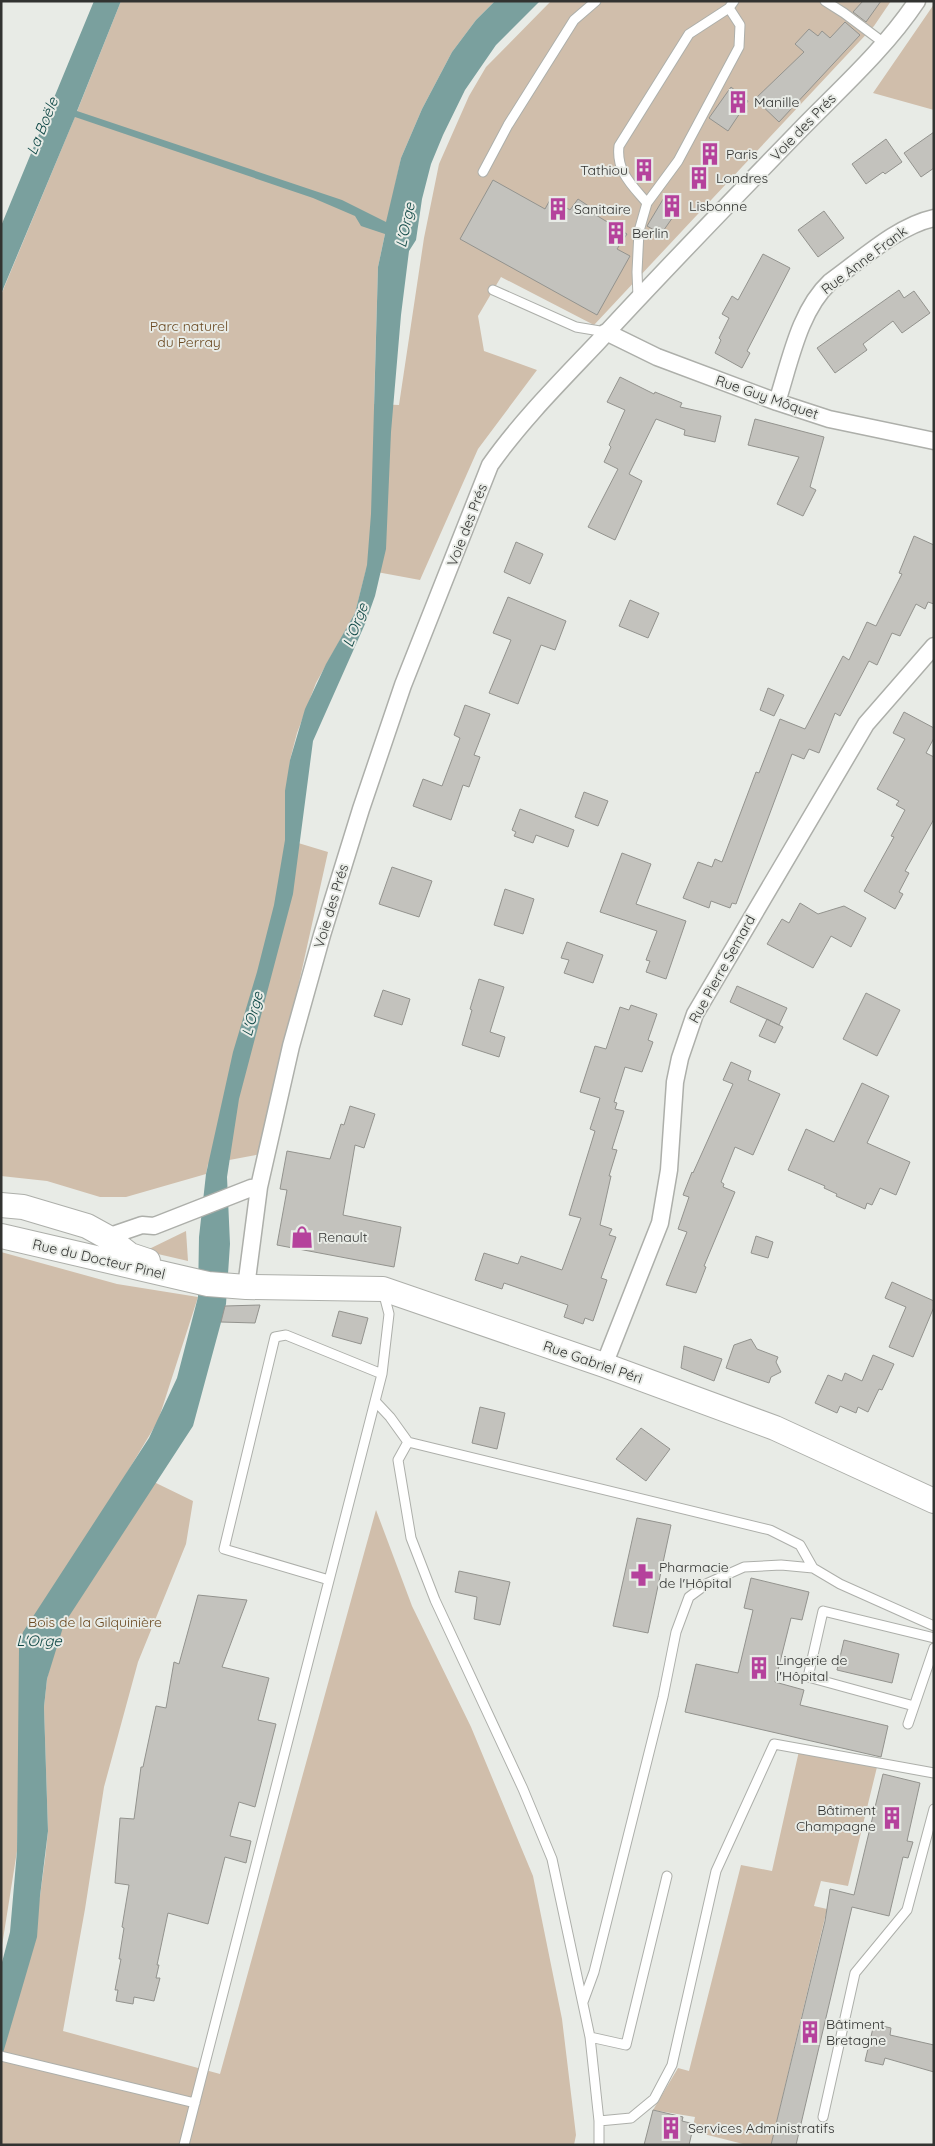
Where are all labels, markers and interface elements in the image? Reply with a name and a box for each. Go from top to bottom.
building icon: Manille [725,89,751,115]
street label: Voie des Prés [766,90,840,164]
place label: Manille [754,93,799,111]
water label: La Boële [22,94,62,157]
building icon: Paris [697,141,723,167]
place label: Paris [726,145,758,163]
building icon: Tathiou [631,157,657,183]
place label: Tathiou [580,161,628,179]
building icon: Londres [686,165,712,191]
place label: Londres [716,169,768,187]
building icon: Lisbonne [659,193,685,219]
building icon: Sanitaire [545,196,571,222]
place label: Lisbonne [689,197,747,215]
water label: L'Orge [391,200,419,249]
place label: Sanitaire [574,200,631,218]
building icon: Berlin [603,220,629,246]
street label: Rue Anne Frank [817,222,911,298]
place label: Berlin [632,224,669,242]
park label: Parc naturel du Perray [150,317,228,351]
street label: Rue Guy Môquet [713,371,821,423]
street label: Voie des Prés [443,481,491,569]
water label: L'Orge [338,600,372,650]
street label: Voie des Prés [310,862,352,950]
street label: Rue Pierre Semard [685,912,759,1026]
water label: L'Orge [237,989,267,1038]
shop icon: Renault [289,1224,315,1250]
place label: Renault [318,1228,368,1246]
street label: Rue du Docteur Pinel [31,1235,167,1283]
street label: Rue Gabriel Péri [541,1337,645,1387]
place label: Pharmacie de l'Hôpital [659,1558,732,1592]
pharmacy icon: Pharmacie de l'Hôpital [629,1562,655,1588]
park label: Bois de la Gilquinière [28,1613,162,1631]
water label: L'Orge [16,1631,62,1650]
place label: Lingerie de l'Hôpital [776,1651,848,1685]
building icon: Lingerie de l'Hôpital [746,1655,772,1681]
place label: Bâtiment Champagne [796,1801,876,1835]
building icon: Bâtiment Champagne [879,1805,905,1831]
place label: Bâtiment Bretagne [826,2015,886,2049]
building icon: Bâtiment Bretagne [797,2019,823,2045]
building icon: Services Administratifs [658,2115,684,2141]
place label: Services Administratifs [688,2119,835,2137]

